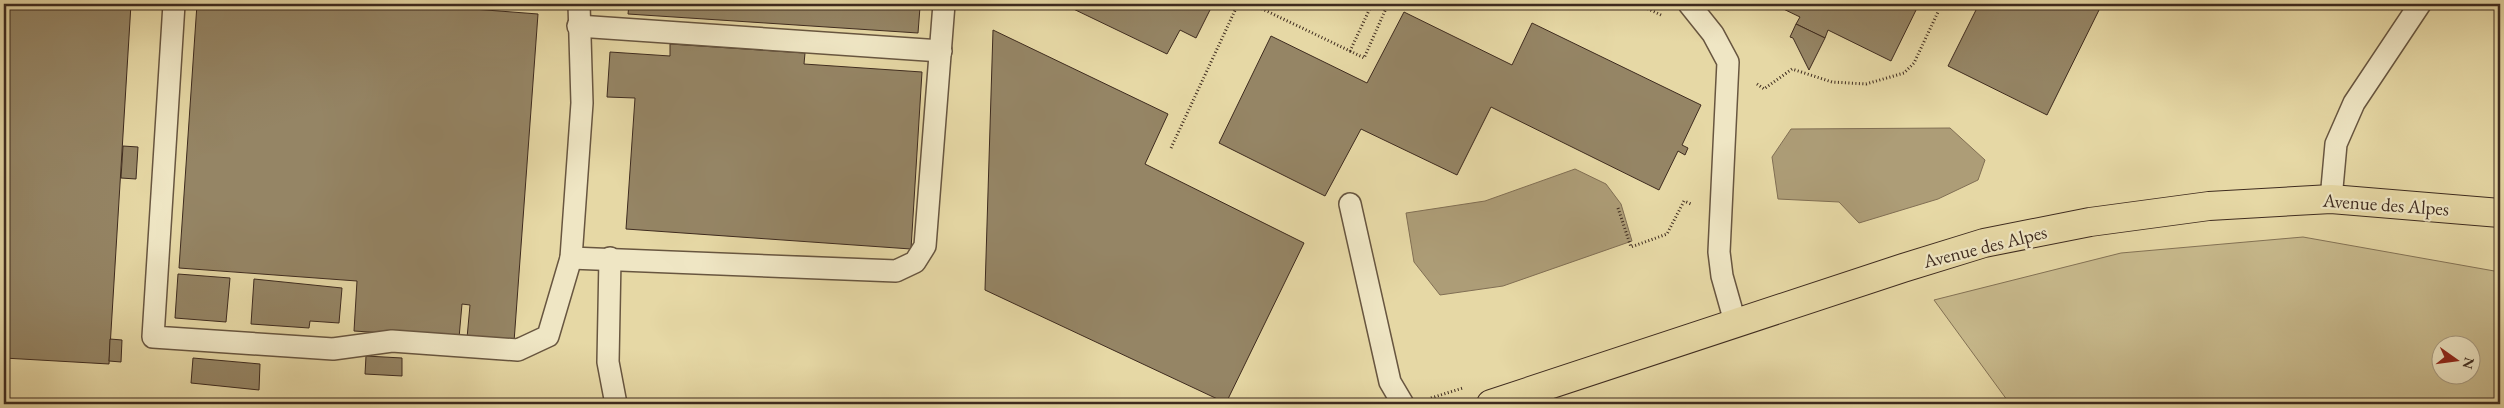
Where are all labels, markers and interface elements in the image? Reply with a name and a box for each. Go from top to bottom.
street label: Avenue des Alpes [2321,188,2450,221]
street label: Avenue des Alpes [1920,219,2049,274]
north arrow [2432,336,2482,386]
text: N [2458,355,2479,371]

